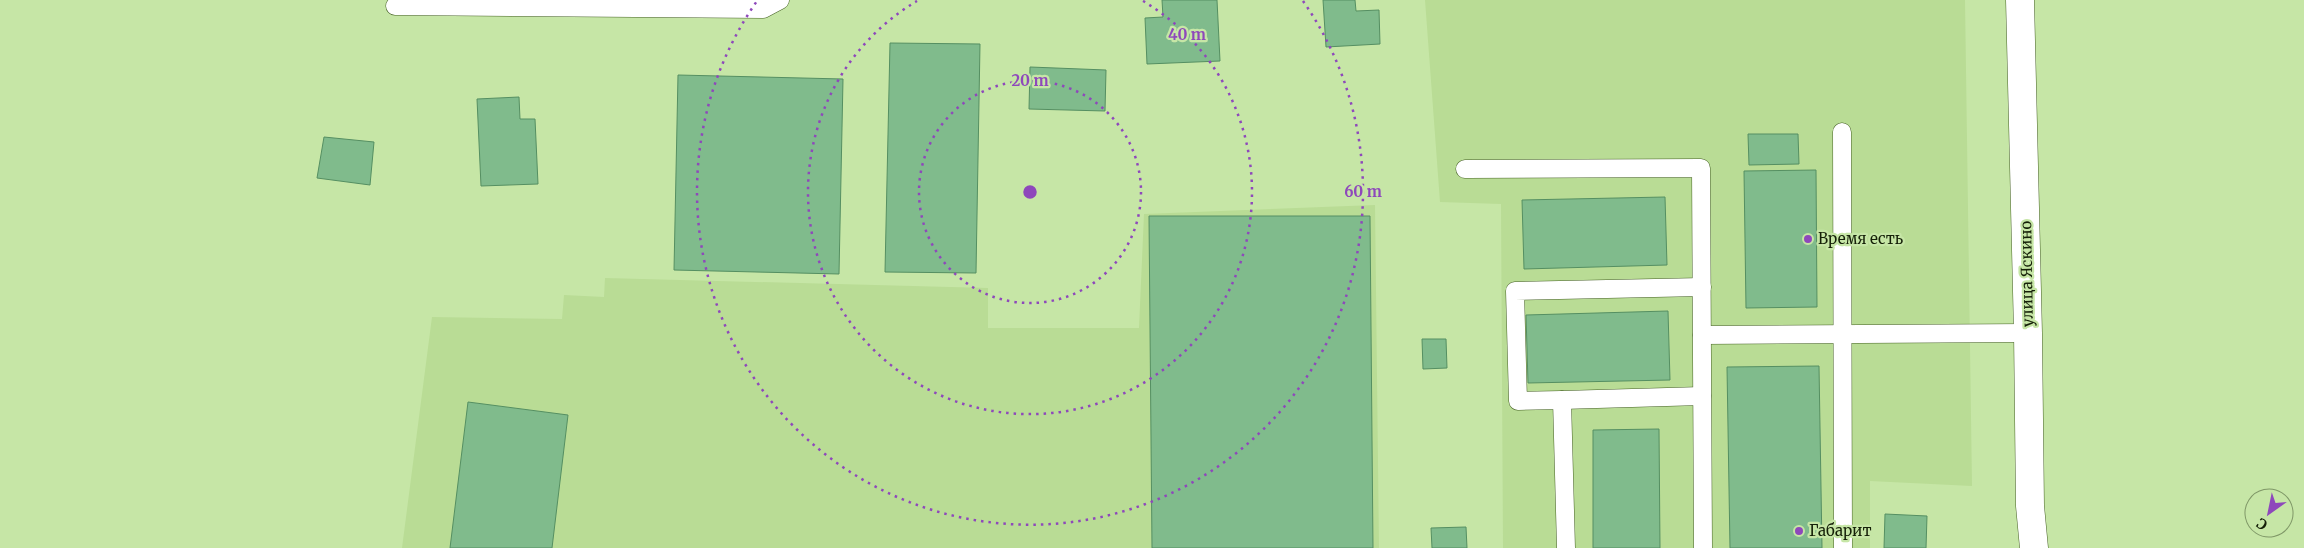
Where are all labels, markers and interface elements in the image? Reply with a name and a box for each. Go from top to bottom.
text: 40 m [1168,25,1206,44]
text: 20 m [1011,71,1049,90]
text: 60 m [1344,182,1382,201]
centre of rings [1021,183,1039,201]
street label: улица Яскино [2016,221,2037,327]
place label: Время есть [1818,229,1903,248]
marker: Время есть [1802,233,1814,245]
north arrow [2244,488,2294,538]
text: С [2253,514,2271,534]
place label: Габарит [1809,521,1872,540]
marker: Габарит [1793,525,1805,537]

